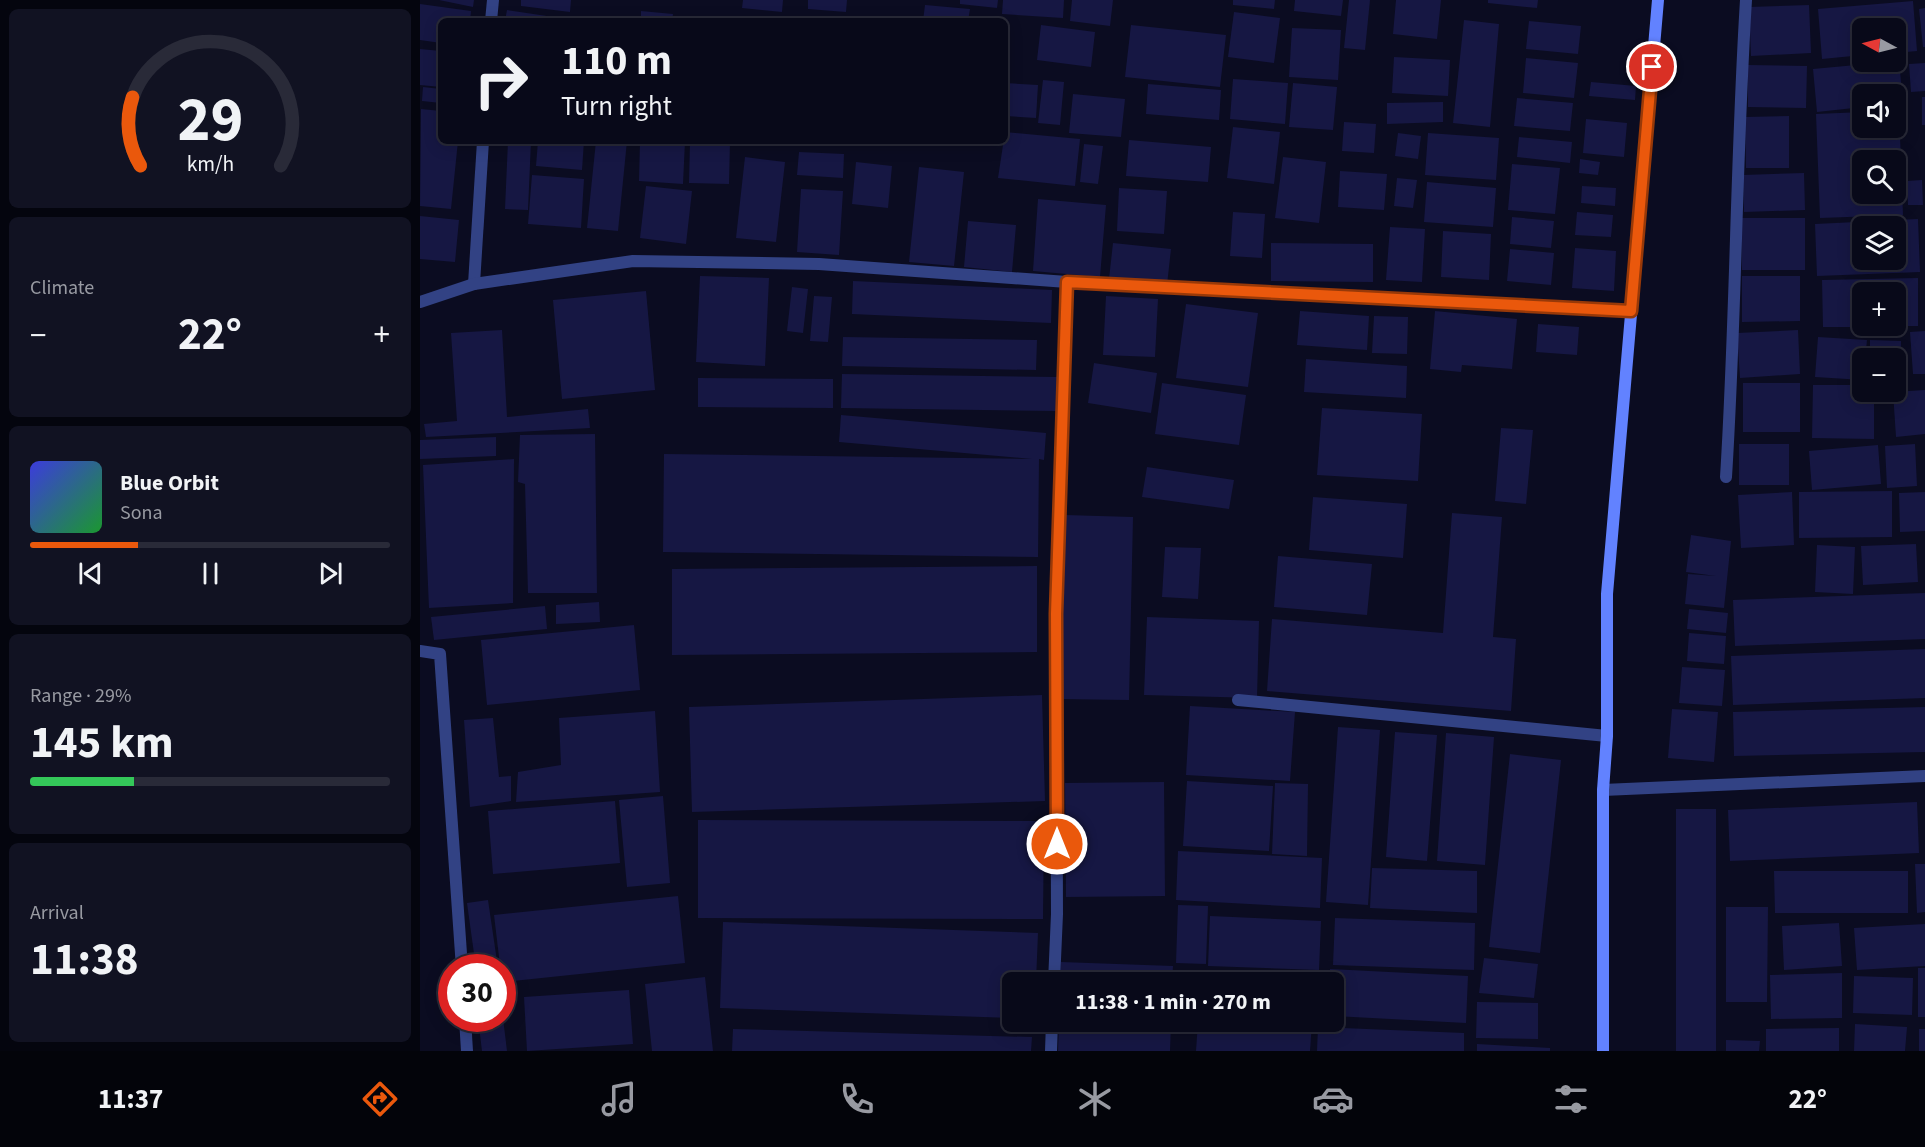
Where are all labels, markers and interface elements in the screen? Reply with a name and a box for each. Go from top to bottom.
north arrow [1852,18,1906,72]
map controls [1852,18,1906,402]
text: 110 m [561,31,672,91]
pin [1626,41,1677,92]
icon: right [462,42,540,120]
icon: arrive [1635,50,1668,83]
text: 29 [177,76,243,165]
button: sound [1852,84,1906,138]
text: Turn right [561,87,672,126]
text: km/h [186,149,234,180]
button: search [1852,150,1906,204]
button: layers [1852,216,1906,270]
text: Climate [30,274,94,302]
button: + [1852,282,1906,336]
text: 22° [178,303,242,367]
text: − [30,312,46,359]
text: + [374,312,390,359]
button: − [1852,348,1906,402]
text: Blue Orbit [120,467,219,499]
text: Sona [120,499,163,527]
icon: previous [74,557,107,590]
icon: pause [194,557,227,590]
icon: next [314,557,347,590]
text: Range · 29% [30,682,131,710]
text: 145 km [30,711,174,775]
position arrow [1025,812,1089,876]
text: Arrival [30,899,84,927]
text: 11:38 [30,928,139,992]
speed limit sign: 30 [438,954,516,1032]
text: 11:38 · 1 min · 270 m [1075,986,1271,1018]
icon: directions [359,1078,401,1120]
icon: music [598,1078,640,1120]
icon: phone [836,1078,878,1120]
icon: climate [1074,1078,1116,1120]
icon: car [1312,1078,1354,1120]
icon: filters [1550,1078,1592,1120]
text: 11:37 [98,1080,163,1119]
text: 22° [1789,1080,1827,1119]

